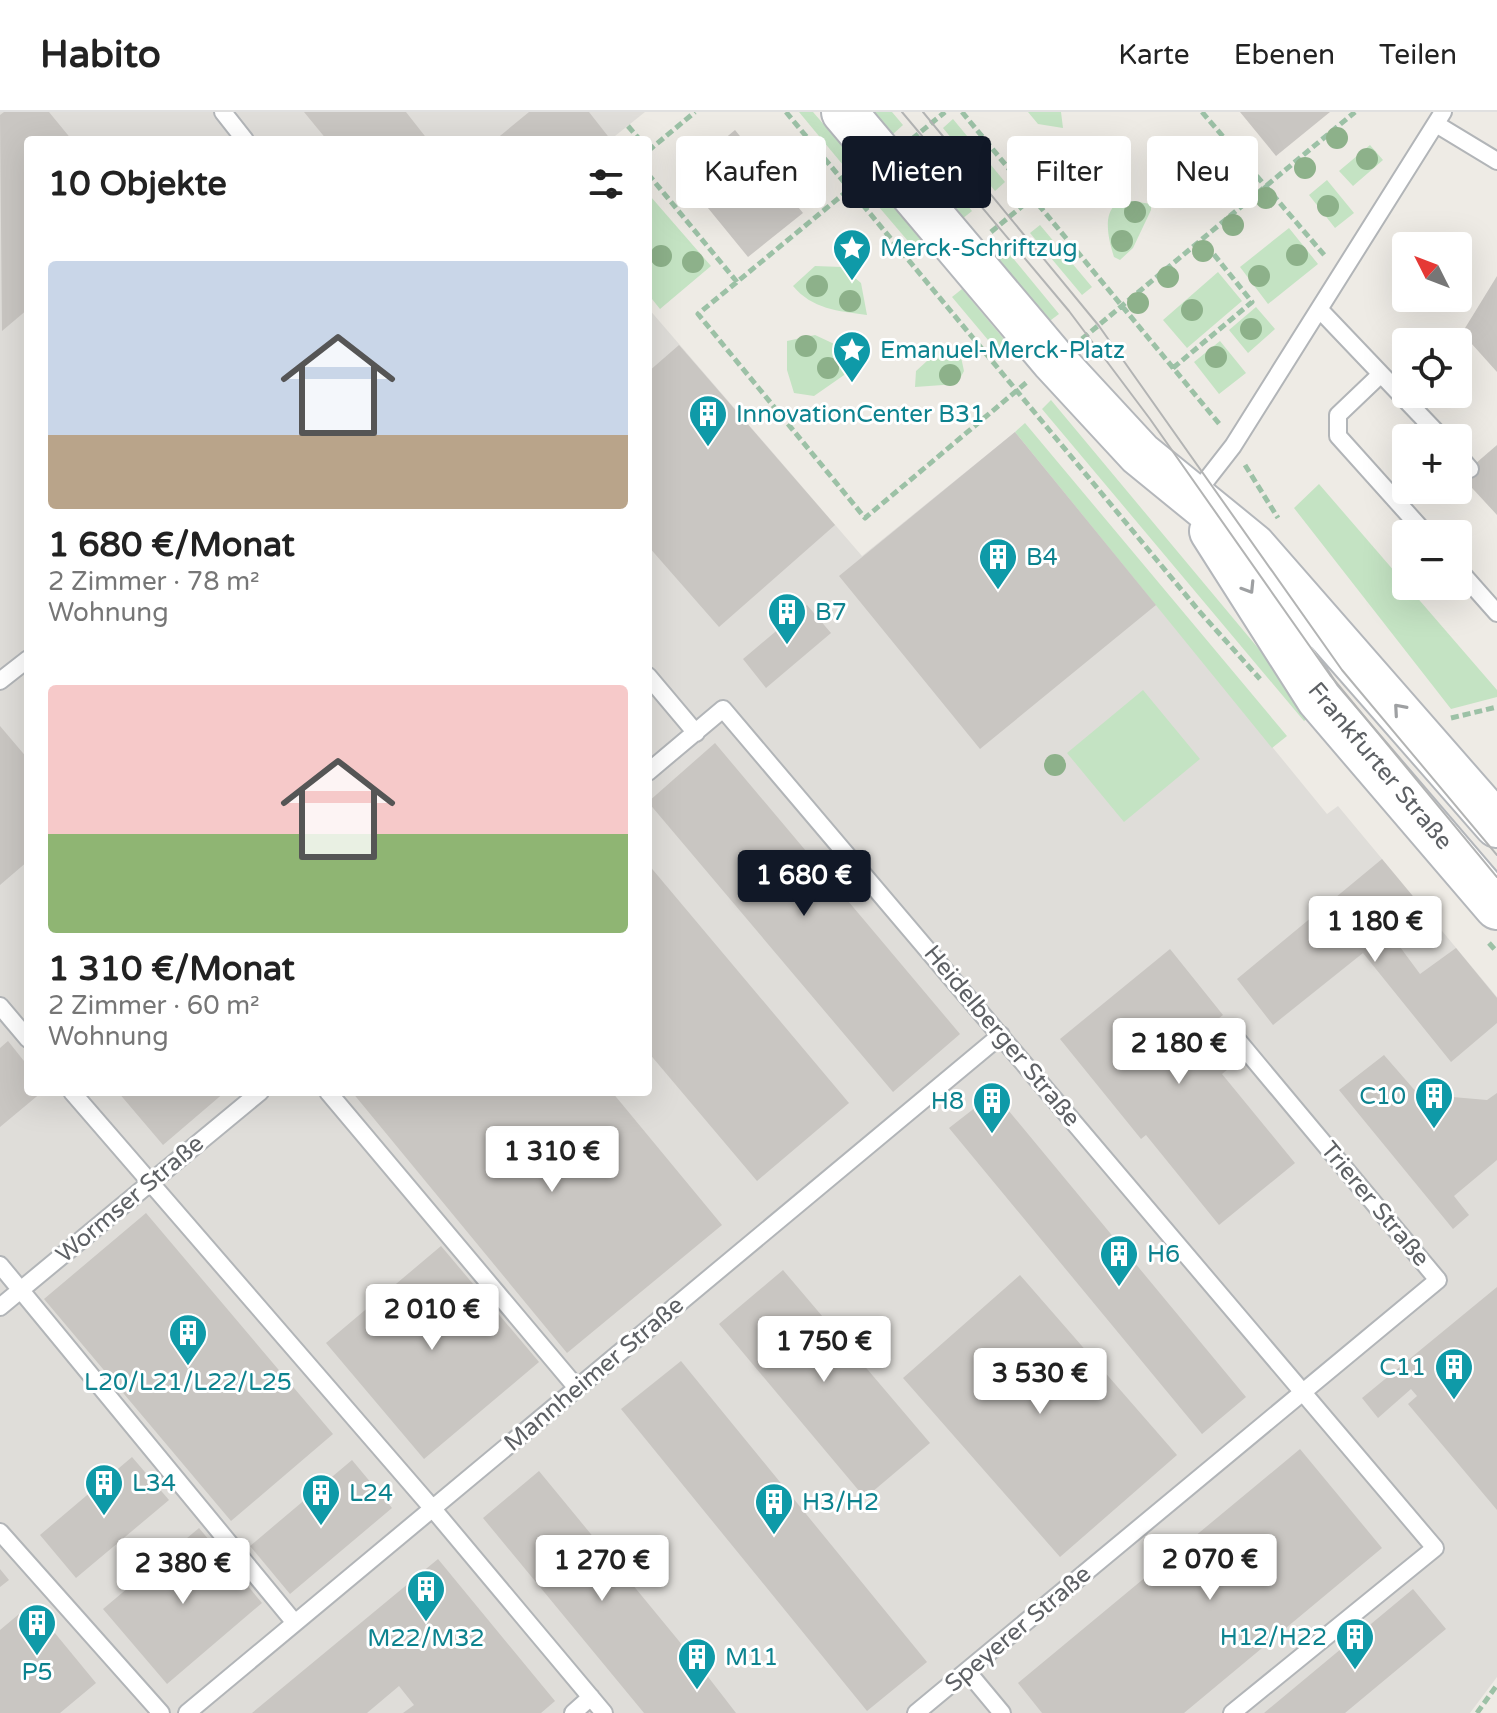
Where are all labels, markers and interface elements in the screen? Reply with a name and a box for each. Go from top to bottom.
text: Habito [40,32,161,78]
text: Karte [1118,38,1190,72]
text: Ebenen [1234,38,1335,72]
text: Teilen [1379,38,1457,72]
chip: Kaufen [676,136,826,208]
chip: Mieten [842,136,991,208]
chip: Filter [1007,136,1131,208]
chip: Neu [1147,136,1258,208]
icon: filters [584,162,628,206]
text: 10 Objekte [48,164,227,205]
place icon: Merck-Schriftzug [831,227,873,282]
north arrow [1392,232,1472,312]
map controls [1392,232,1472,600]
place label: Merck-Schriftzug [880,234,1078,263]
icon: home [266,313,410,457]
button: locate [1392,328,1472,408]
place icon: Emanuel-Merck-Platz [831,329,873,384]
place label: Emanuel-Merck-Platz [880,336,1125,365]
building icon: InnovationCenter B31 [687,393,729,448]
place label: InnovationCenter B31 [736,400,985,429]
button: + [1392,424,1472,504]
button: − [1392,520,1472,600]
text: 1 680 €/Monat [48,525,295,566]
building icon: B4 [977,536,1019,591]
place label: B4 [1026,543,1058,572]
text: 2 Zimmer · 78 m² [48,566,260,597]
one-way arrow [1239,579,1254,594]
building icon: B7 [766,591,808,646]
text: Wohnung [48,597,169,628]
place label: B7 [815,598,847,627]
street label: Frankfurter Straße [1302,676,1458,856]
one-way arrow [1394,703,1409,718]
icon: home [266,737,410,881]
pin: 1 680 € [730,850,878,918]
text: 1 680 € [756,860,852,891]
pin: 1 180 € [1301,896,1449,964]
text: 1 180 € [1327,906,1423,937]
street label: Heidelberger Straße [918,939,1086,1133]
text: 1 310 €/Monat [48,949,295,990]
text: 2 Zimmer · 60 m² [48,990,260,1021]
pin: 2 180 € [1105,1018,1253,1086]
text: Wohnung [48,1021,169,1052]
text: 2 180 € [1131,1028,1227,1059]
building icon: C10 [1413,1075,1455,1130]
building icon: H8 [971,1080,1013,1135]
place label: C10 [1359,1082,1406,1111]
place label: H8 [931,1087,964,1116]
pin: 1 310 € [478,1126,626,1194]
street label: Wormser Straße [50,1129,210,1269]
text: 1 310 € [504,1136,600,1167]
street label: Trierer Straße [1314,1136,1436,1272]
building icon: H6 [1098,1233,1140,1288]
place label: H6 [1147,1240,1180,1269]
pin: 2 010 € [358,1284,506,1352]
street label: Mannheimer Straße [498,1290,690,1458]
text: 2 010 € [384,1294,480,1325]
building icon: L20/L21/L22/L25 [167,1312,209,1367]
pin: 1 750 € [750,1316,898,1384]
text: 1 750 € [776,1326,872,1357]
building icon: C11 [1433,1346,1475,1401]
pin: 3 530 € [966,1348,1114,1416]
place label: C11 [1379,1353,1426,1382]
text: 3 530 € [992,1358,1088,1389]
place label: L20/L21/L22/L25 [84,1368,292,1397]
building icon: L34 [83,1462,125,1517]
place label: L34 [132,1469,176,1498]
building icon: L24 [300,1472,342,1527]
place label: L24 [349,1479,393,1508]
building icon: H3/H2 [753,1481,795,1536]
place label: H3/H2 [802,1488,879,1517]
pin: 2 070 € [1136,1534,1284,1602]
pin: 1 270 € [528,1535,676,1603]
pin: 2 380 € [109,1538,257,1606]
text: 2 070 € [1162,1544,1258,1575]
text: 1 270 € [554,1545,650,1576]
text: 2 380 € [135,1548,231,1579]
street label: Speyerer Straße [939,1560,1097,1698]
building icon: M22/M32 [405,1568,447,1623]
building icon: P5 [16,1602,58,1657]
building icon: H12/H22 [1334,1616,1376,1671]
place label: H12/H22 [1220,1623,1327,1652]
place label: M22/M32 [367,1624,485,1653]
building icon: M11 [676,1636,718,1691]
place label: M11 [725,1643,778,1672]
place label: P5 [21,1658,53,1687]

